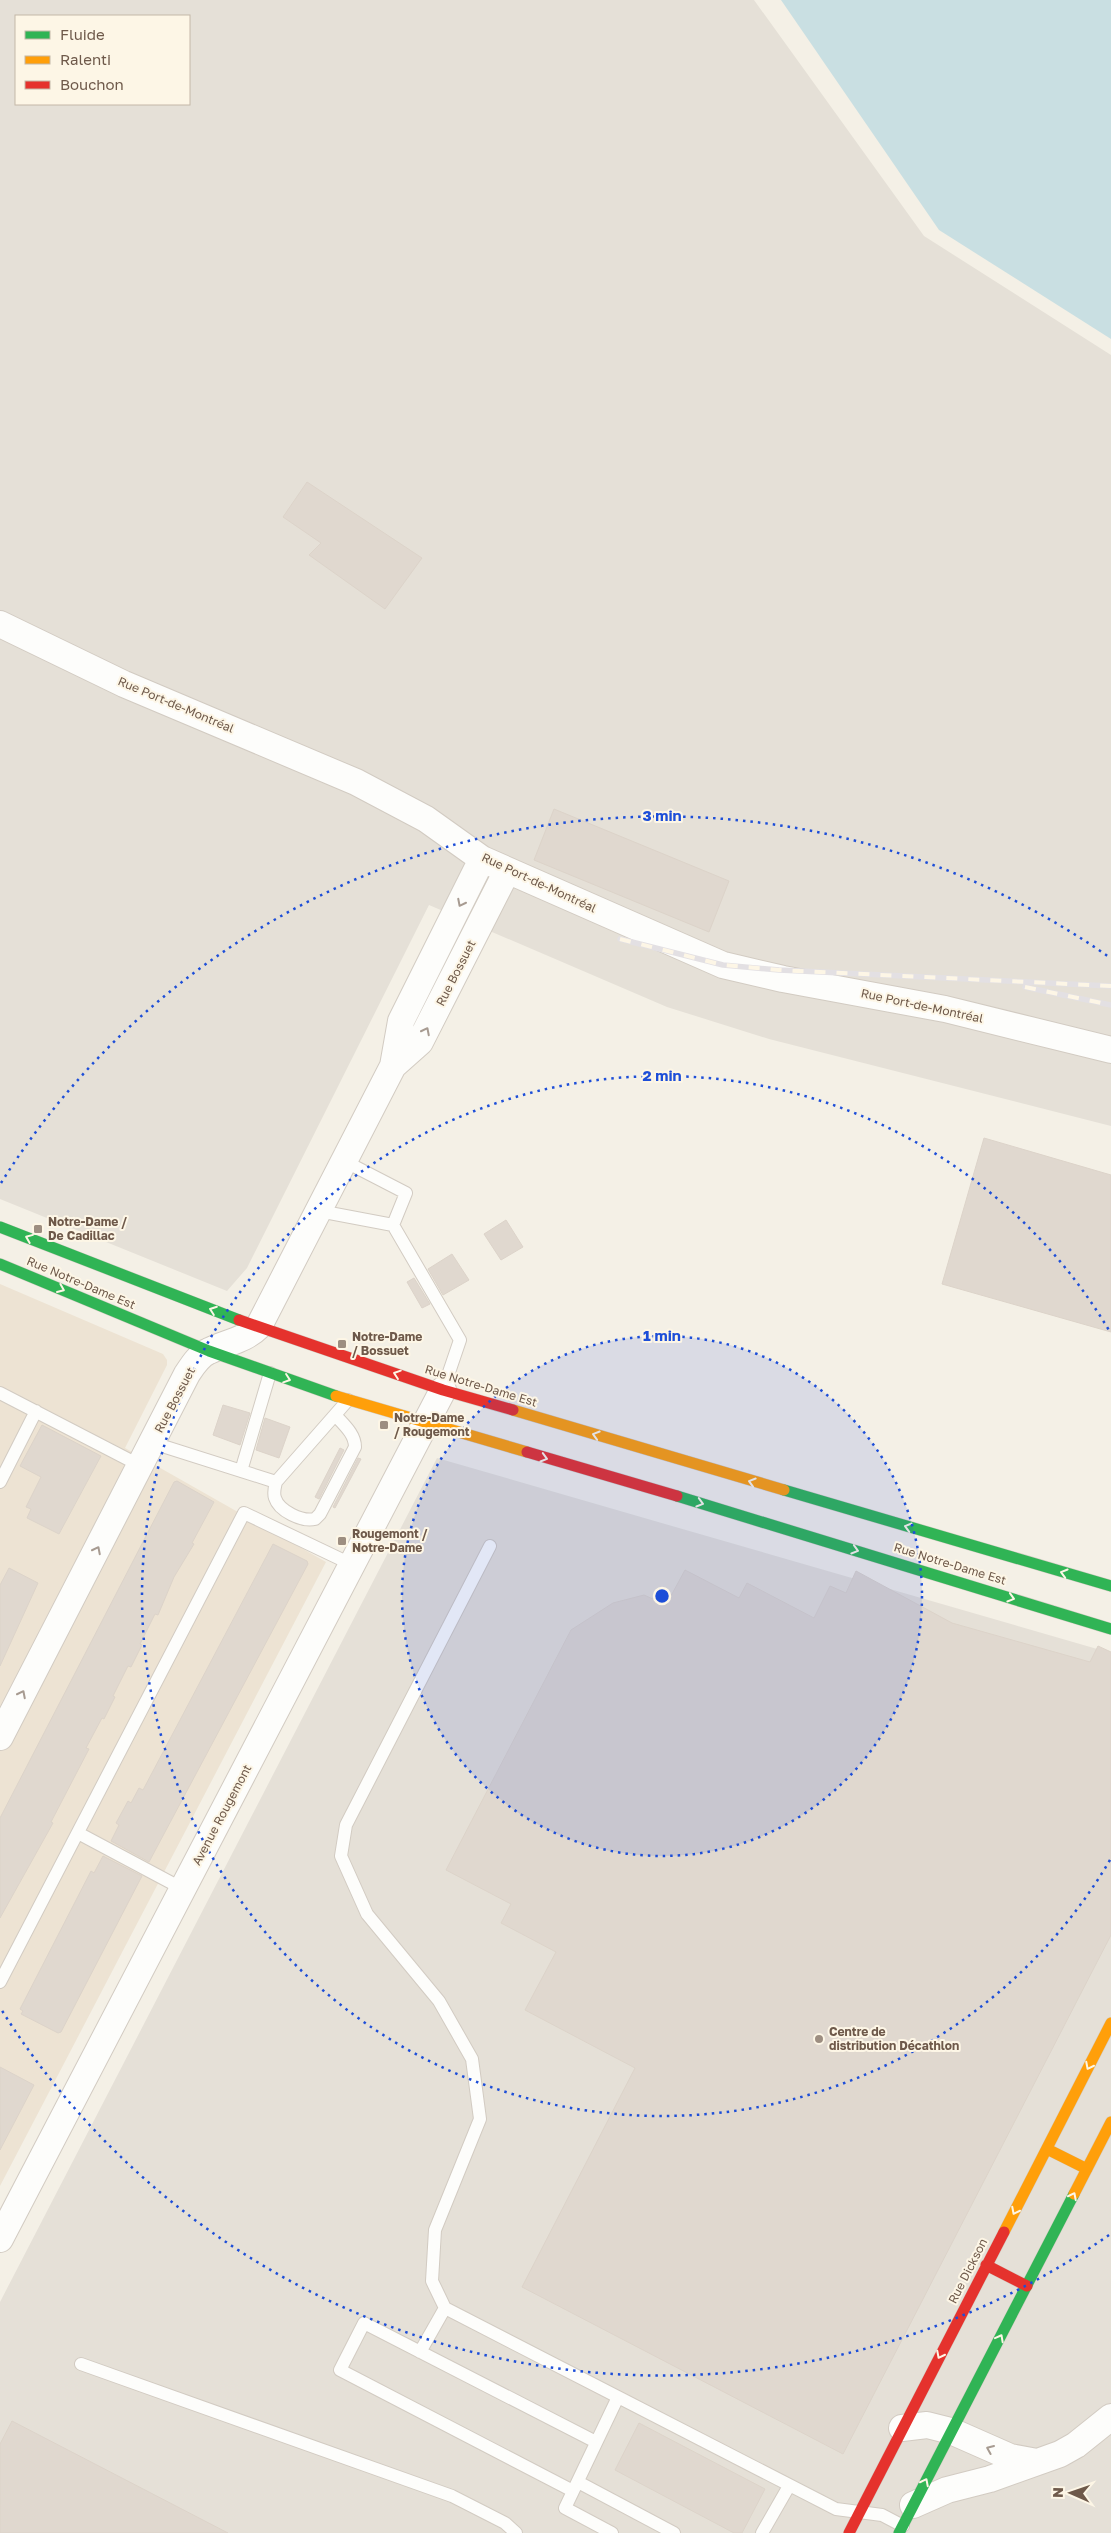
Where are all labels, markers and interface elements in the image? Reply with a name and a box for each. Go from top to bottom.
legend [15,15,190,105]
text: Fluide [60,25,105,43]
text: Ralenti [60,50,111,68]
text: Bouchon [60,75,124,93]
street label: Rue Port-de-Montréal [116,673,237,736]
text: 3 min [642,806,682,824]
street label: Rue Port-de-Montréal [480,849,599,916]
one-way arrow [457,898,467,907]
street label: Rue Bossuet [432,937,479,1008]
street label: Rue Port-de-Montréal [860,985,985,1026]
one-way arrow [420,1027,430,1036]
text: 2 min [642,1066,682,1084]
place label: Notre-Dame / De Cadillac [48,1214,127,1243]
marker: Notre-Dame / De Cadillac [32,1223,44,1235]
one-way arrow [25,1234,34,1245]
street label: Rue Notre-Dame Est [25,1253,138,1312]
one-way arrow [56,1283,65,1294]
one-way arrow [209,1306,217,1316]
text: 1 min [643,1326,681,1344]
place label: Notre-Dame / Bossuet [352,1329,422,1358]
marker: Notre-Dame / Bossuet [336,1338,348,1350]
street label: Rue Notre-Dame Est [423,1361,539,1410]
street label: Rue Bossuet [151,1364,198,1435]
one-way arrow [393,1370,402,1380]
one-way arrow [283,1374,291,1384]
place label: Notre-Dame / Rougemont [394,1410,470,1439]
marker: Notre-Dame / Rougemont [378,1419,390,1431]
one-way arrow [593,1431,601,1441]
one-way arrow [539,1453,547,1463]
one-way arrow [749,1477,757,1487]
one-way arrow [695,1498,703,1508]
one-way arrow [905,1523,913,1533]
place label: Rougemont / Notre-Dame [352,1526,428,1555]
marker: Rougemont / Notre-Dame [336,1535,348,1547]
street label: Rue Notre-Dame Est [892,1539,1008,1588]
one-way arrow [851,1544,859,1554]
one-way arrow [91,1546,101,1555]
one-way arrow [1061,1568,1069,1578]
centre of rings [653,1587,671,1605]
one-way arrow [1006,1592,1014,1602]
one-way arrow [16,1690,26,1699]
street label: Avenue Rougemont [189,1762,255,1868]
place label: Centre de distribution Décathlon [829,2024,959,2053]
marker: Centre de distribution Décathlon [813,2033,825,2045]
one-way arrow [1085,2061,1095,2070]
one-way arrow [1067,2192,1077,2201]
one-way arrow [1011,2206,1021,2215]
street label: Rue Dickson [945,2236,990,2306]
one-way arrow [994,2334,1004,2343]
one-way arrow [936,2350,946,2359]
one-way arrow [986,2445,995,2455]
north arrow [1046,2468,1096,2518]
one-way arrow [919,2478,929,2487]
text: N [1049,2487,1066,2498]

